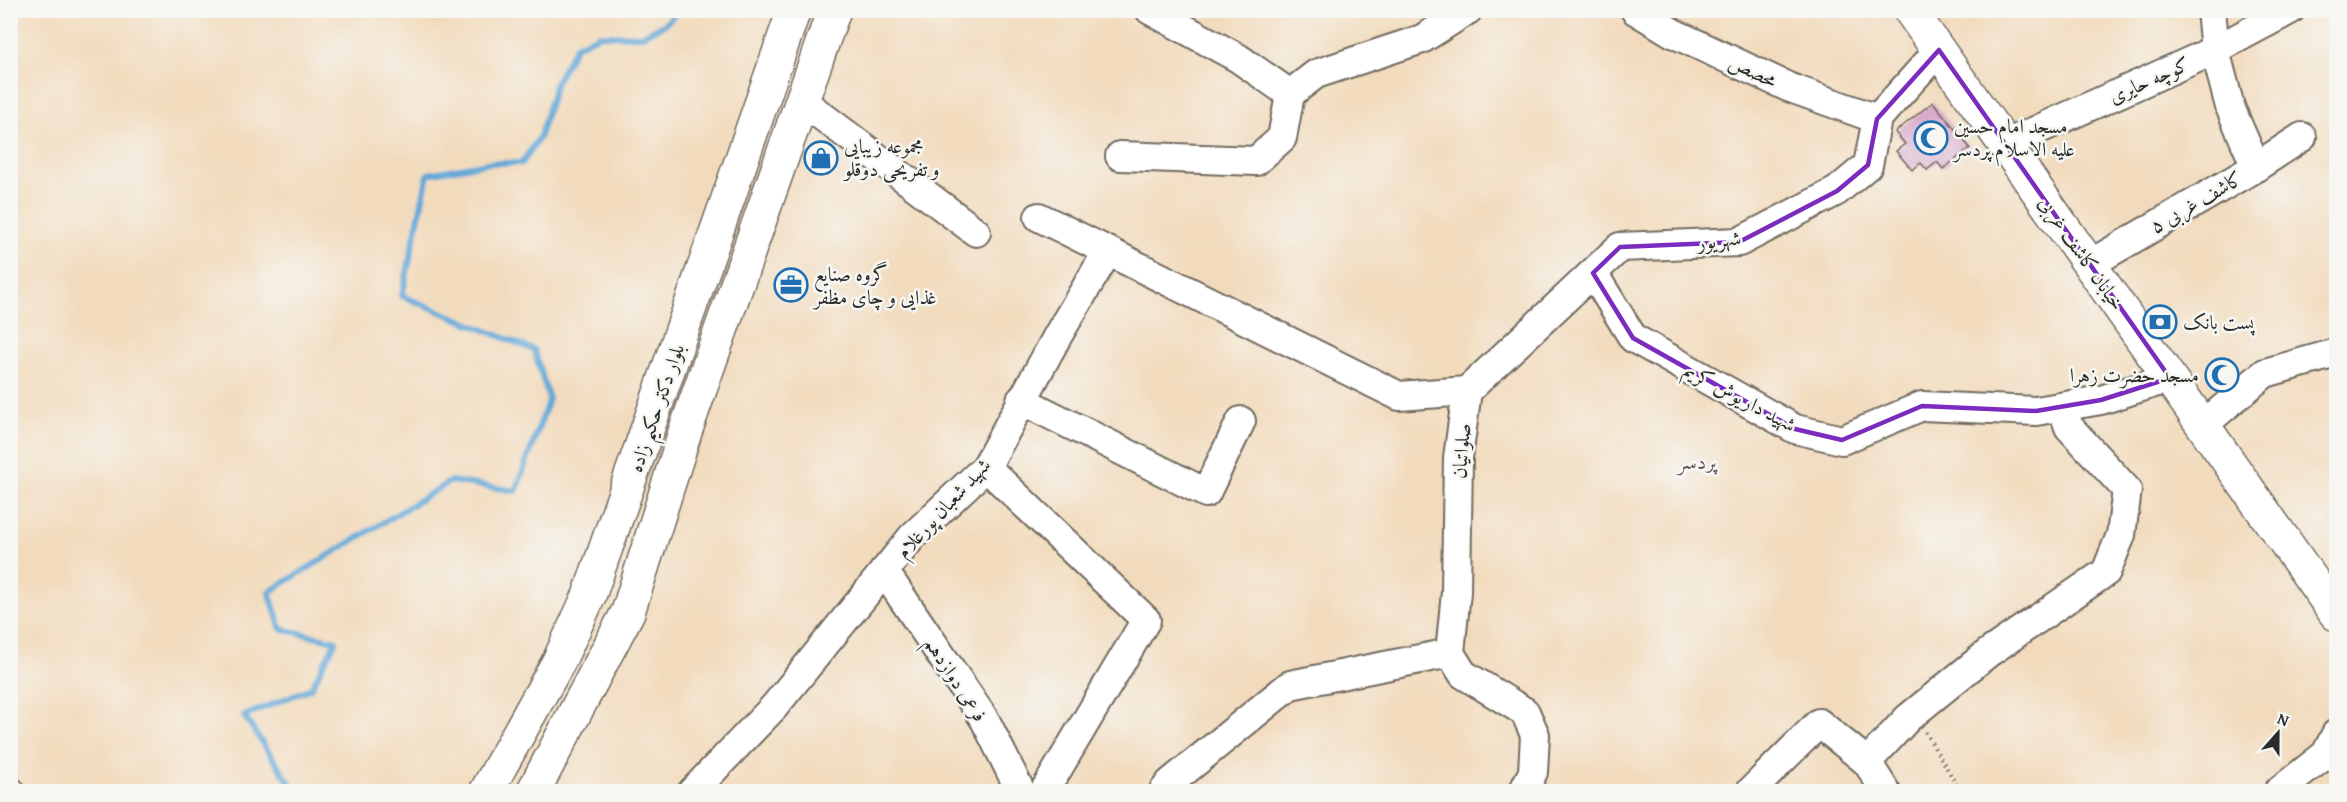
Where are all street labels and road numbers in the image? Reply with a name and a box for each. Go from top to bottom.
street label: محصص [1724,47,1782,94]
street label: کوچه حایری [2104,49,2194,110]
street label: کاشف غربی ۵ [2144,163,2248,241]
street label: خیابان کاشف غربی [2031,190,2133,316]
street label: شهریور [1693,222,1743,257]
street label: بلوار دکتر حکیم زاده [620,340,697,478]
street label: شهید داریوش کریم [1677,355,1802,442]
street label: صلواتیان [1444,422,1477,480]
street label: شهید شعبان پورغلام [888,451,1000,567]
street label: فرعی دوازدهم [914,630,995,730]

